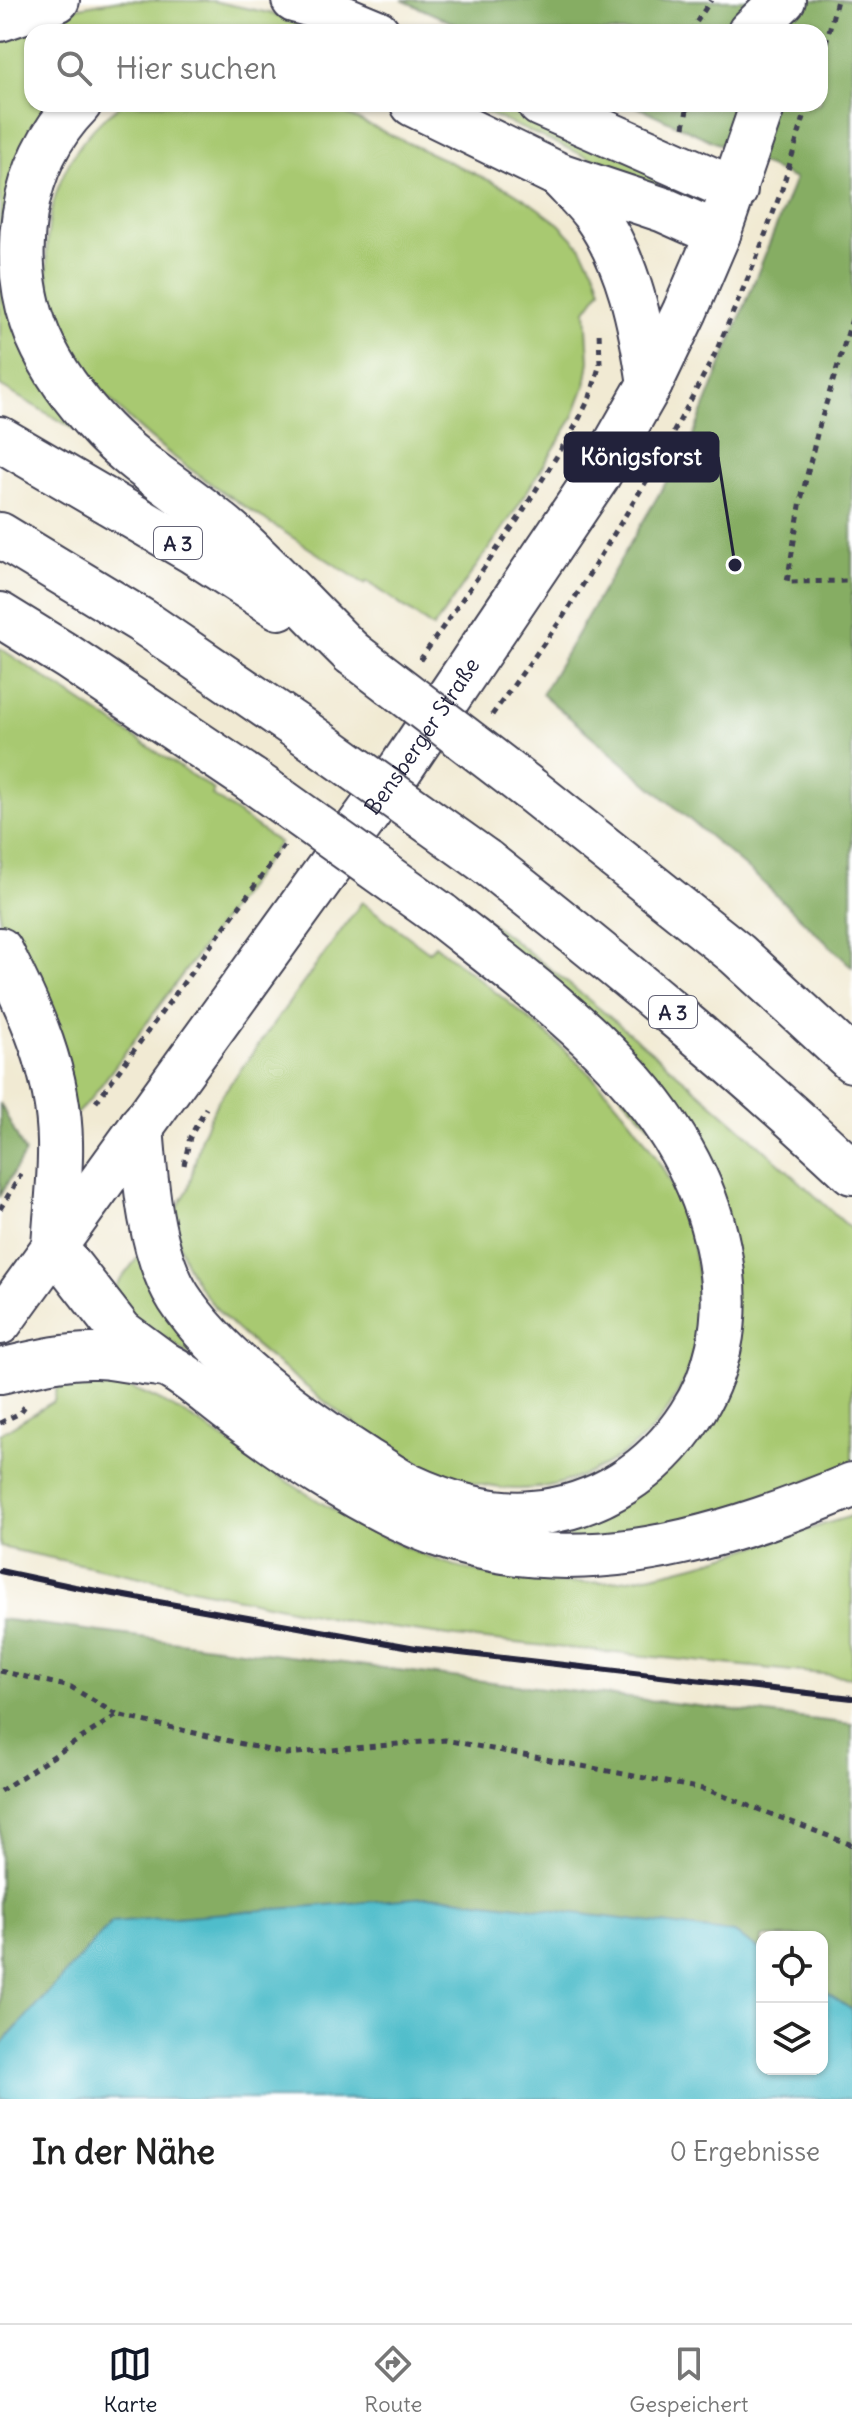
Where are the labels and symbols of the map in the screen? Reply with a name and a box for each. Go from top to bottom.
callout: Königsforst [565,433,718,481]
text: Königsforst [580,441,703,471]
road number: A 3 [154,527,202,559]
street label: Bensberger Straße [358,652,485,820]
road number: A 3 [649,996,697,1028]

